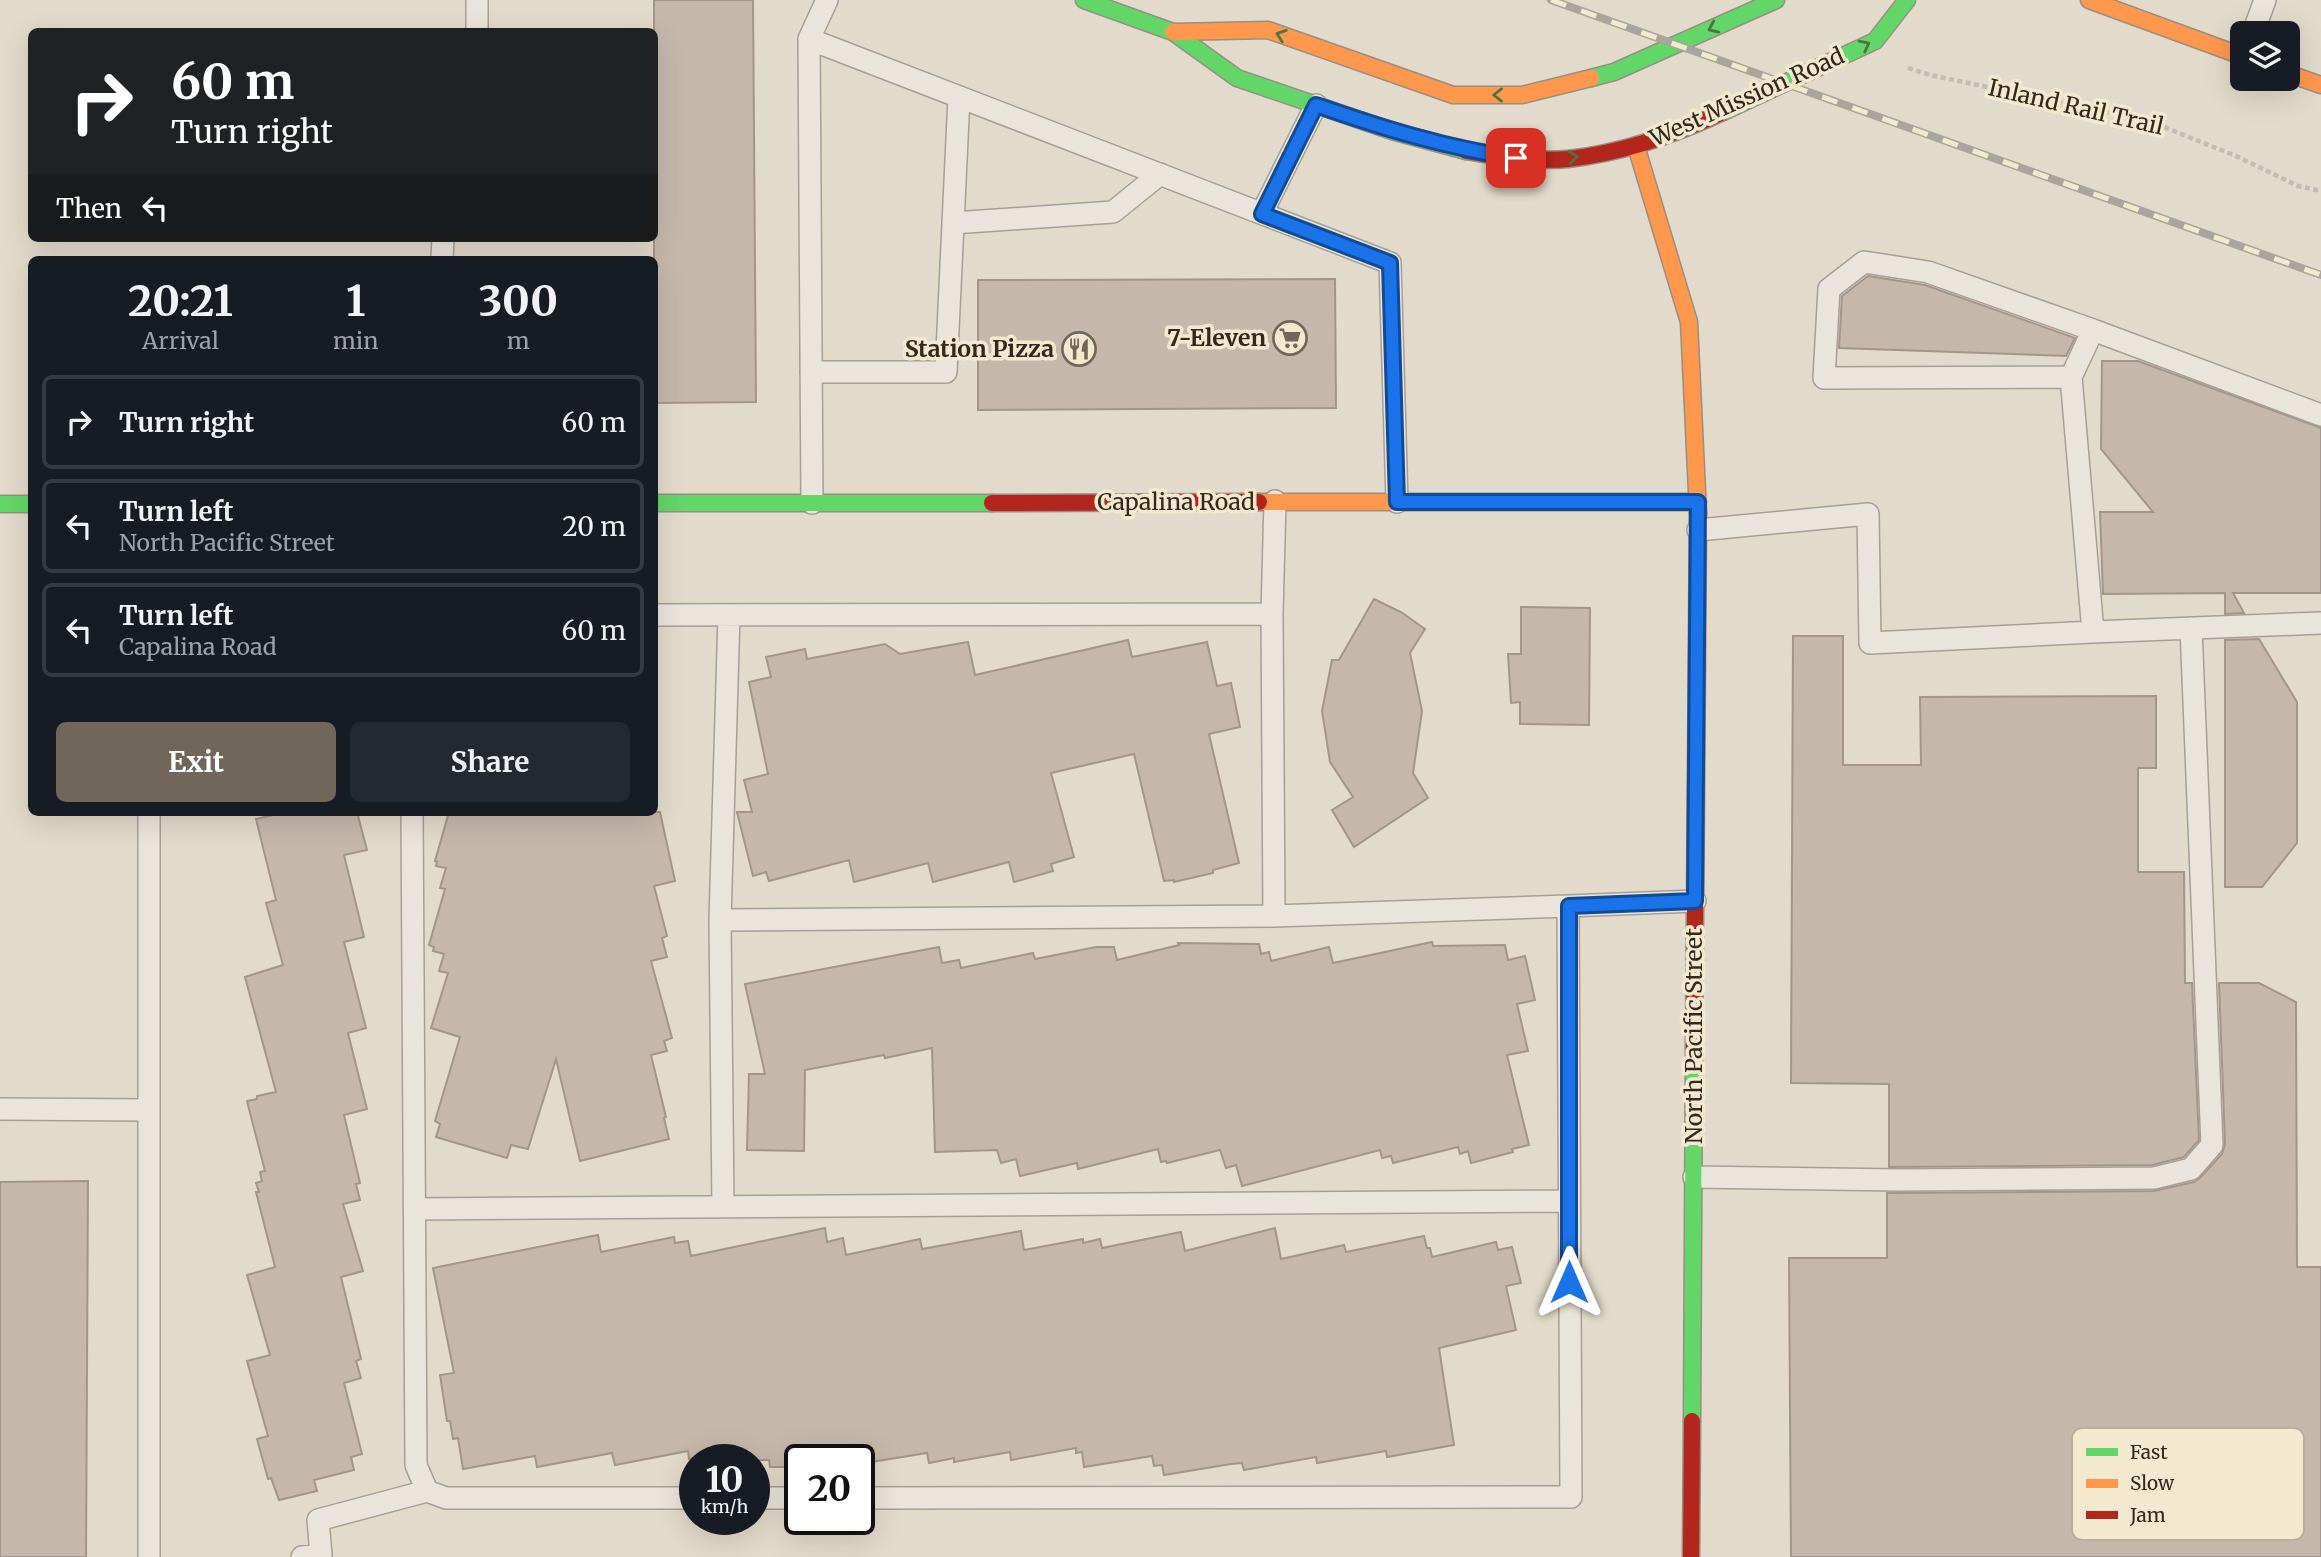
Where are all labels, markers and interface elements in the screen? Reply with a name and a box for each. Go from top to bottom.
one-way arrow [1708,20,1721,34]
map controls [2230,21,2300,91]
button: layers [2230,21,2300,91]
one-way arrow [1275,29,1287,43]
one-way arrow [1858,40,1870,53]
street label: West Mission Road [1644,41,1849,153]
text: 60 m [171,51,294,112]
icon: right [56,56,147,147]
street label: Inland Rail Trail [1986,72,2167,141]
one-way arrow [1492,87,1503,103]
text: Turn right [171,112,333,152]
pin [1486,128,1546,188]
icon: arrive [1497,139,1535,177]
one-way arrow [1567,150,1579,165]
icon: left [136,189,174,227]
text: Then [56,192,122,225]
text: 20:21 [128,275,233,327]
text: 1 [346,275,365,327]
text: 300 [479,275,558,327]
supermarket icon: 7-Eleven [1271,319,1309,357]
place label: 7-Eleven [1167,323,1266,352]
text: Arrival [142,326,219,355]
text: min [333,326,378,355]
text: m [507,326,530,355]
restaurant icon: Station Pizza [1060,330,1098,368]
place label: Station Pizza [905,334,1054,363]
icon: right [60,403,98,441]
text: Turn right [119,406,254,439]
text: 60 m [562,406,626,439]
street label: Capalina Road [1097,487,1255,516]
text: Turn left [119,495,233,528]
icon: left [60,507,98,545]
text: 20 m [562,510,626,543]
text: North Pacific Street [119,528,335,557]
text: Turn left [119,599,233,632]
icon: left [60,611,98,649]
text: 60 m [562,614,626,647]
text: Capalina Road [119,632,277,661]
button: Exit [56,722,336,802]
button: Share [350,722,630,802]
street label: North Pacific Street [1679,928,1708,1144]
position arrow [1532,1245,1606,1319]
legend [2072,1428,2304,1540]
text: Fast [2130,1440,2168,1464]
speed limit sign: 20 [784,1444,875,1535]
text: 10 [706,1458,743,1502]
text: Slow [2130,1471,2175,1495]
text: km/h [701,1495,748,1518]
text: Jam [2129,1503,2166,1527]

